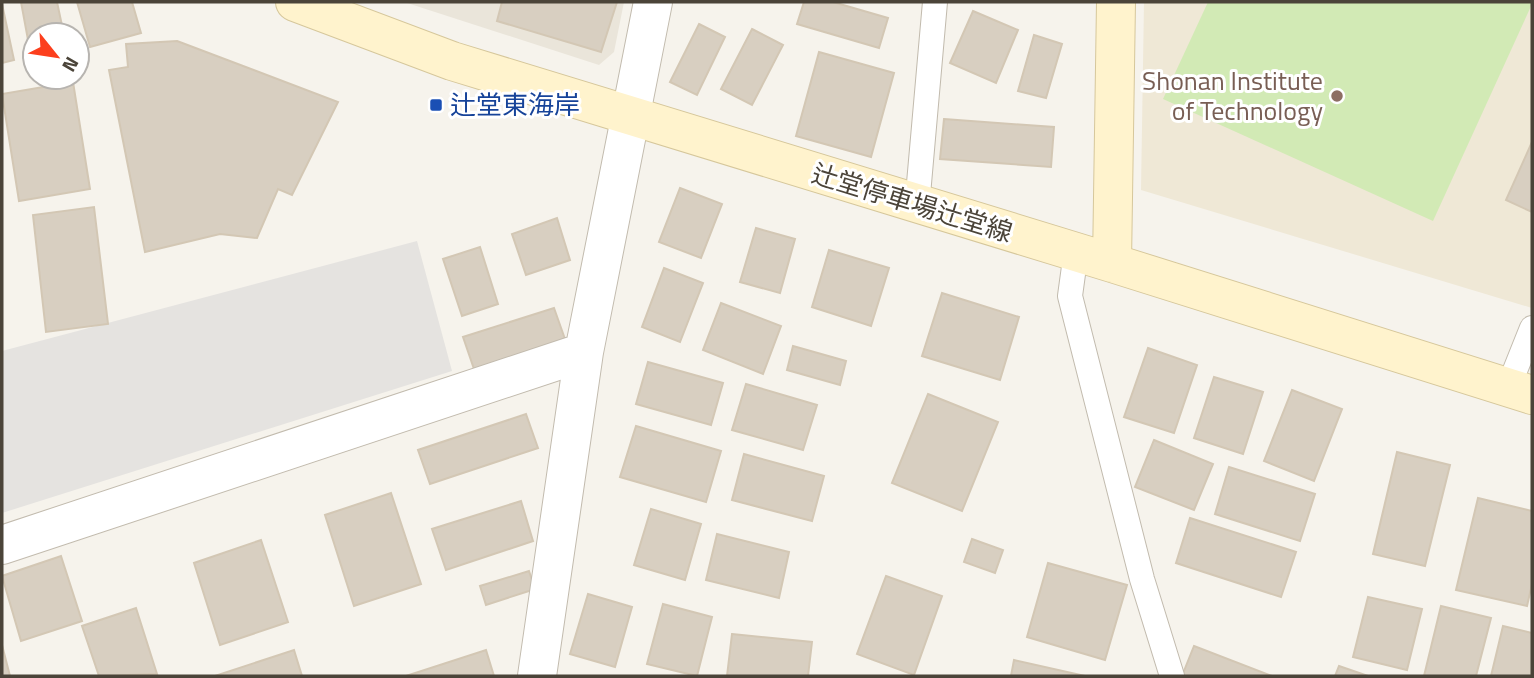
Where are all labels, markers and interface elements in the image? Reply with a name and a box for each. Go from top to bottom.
north arrow [21,21,91,91]
text: N [55,52,87,78]
place label: Shonan Institute of Technology [1142,61,1323,130]
place label: 辻堂東海岸 [450,85,580,124]
marker: Shonan Institute of Technology [1329,88,1345,104]
marker: 辻堂東海岸 [428,97,444,113]
street label: 辻堂停車場辻堂線 [807,153,1017,252]

